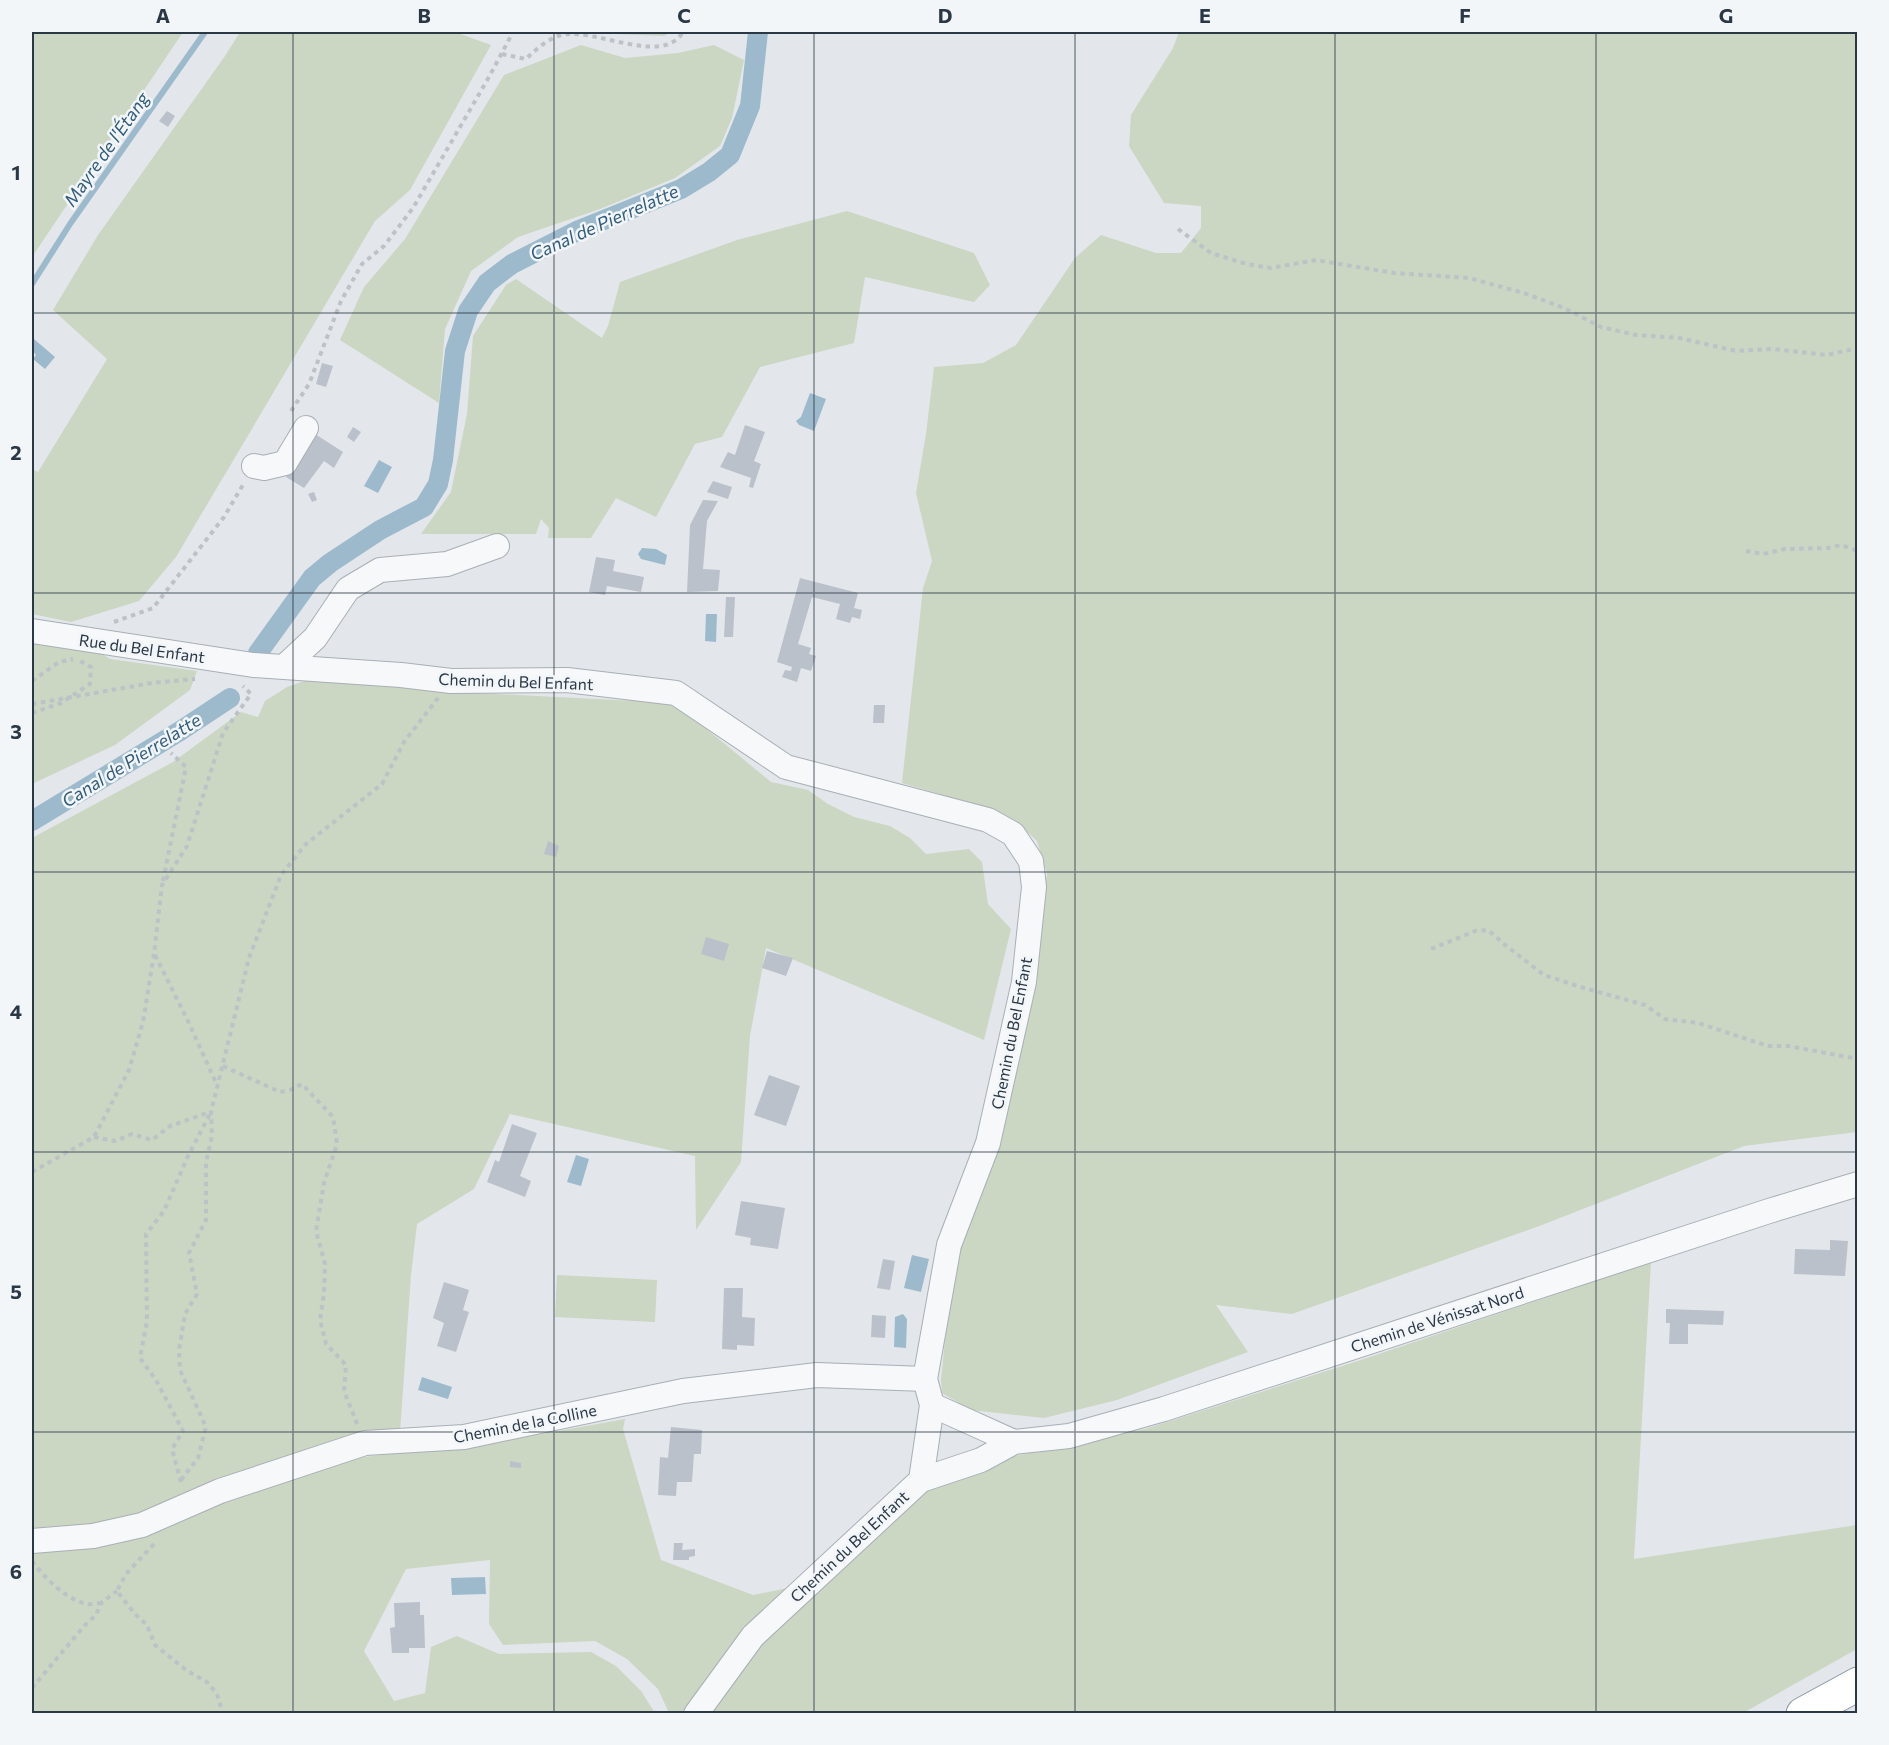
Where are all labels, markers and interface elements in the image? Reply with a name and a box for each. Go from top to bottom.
text: A [156,3,170,27]
text: B [417,3,431,27]
text: C [677,3,691,27]
text: D [938,3,952,27]
text: E [1199,3,1211,27]
text: F [1459,3,1471,27]
text: G [1719,3,1733,27]
water label: Mayre de l'Étang [59,87,154,210]
text: 1 [11,160,21,184]
water label: Canal de Pierrelatte [526,179,682,265]
text: 2 [10,440,22,464]
street label: Rue du Bel Enfant [78,630,207,666]
street label: Chemin du Bel Enfant [438,669,594,693]
water label: Canal de Pierrelatte [57,708,205,812]
text: 3 [10,719,22,743]
street label: Chemin du Bel Enfant [987,955,1035,1111]
text: 4 [10,999,22,1023]
text: 5 [10,1279,22,1303]
street label: Chemin de Vénissat Nord [1348,1282,1526,1356]
street label: Chemin de la Colline [452,1400,598,1446]
street label: Chemin du Bel Enfant [786,1486,912,1606]
text: 6 [10,1559,22,1583]

